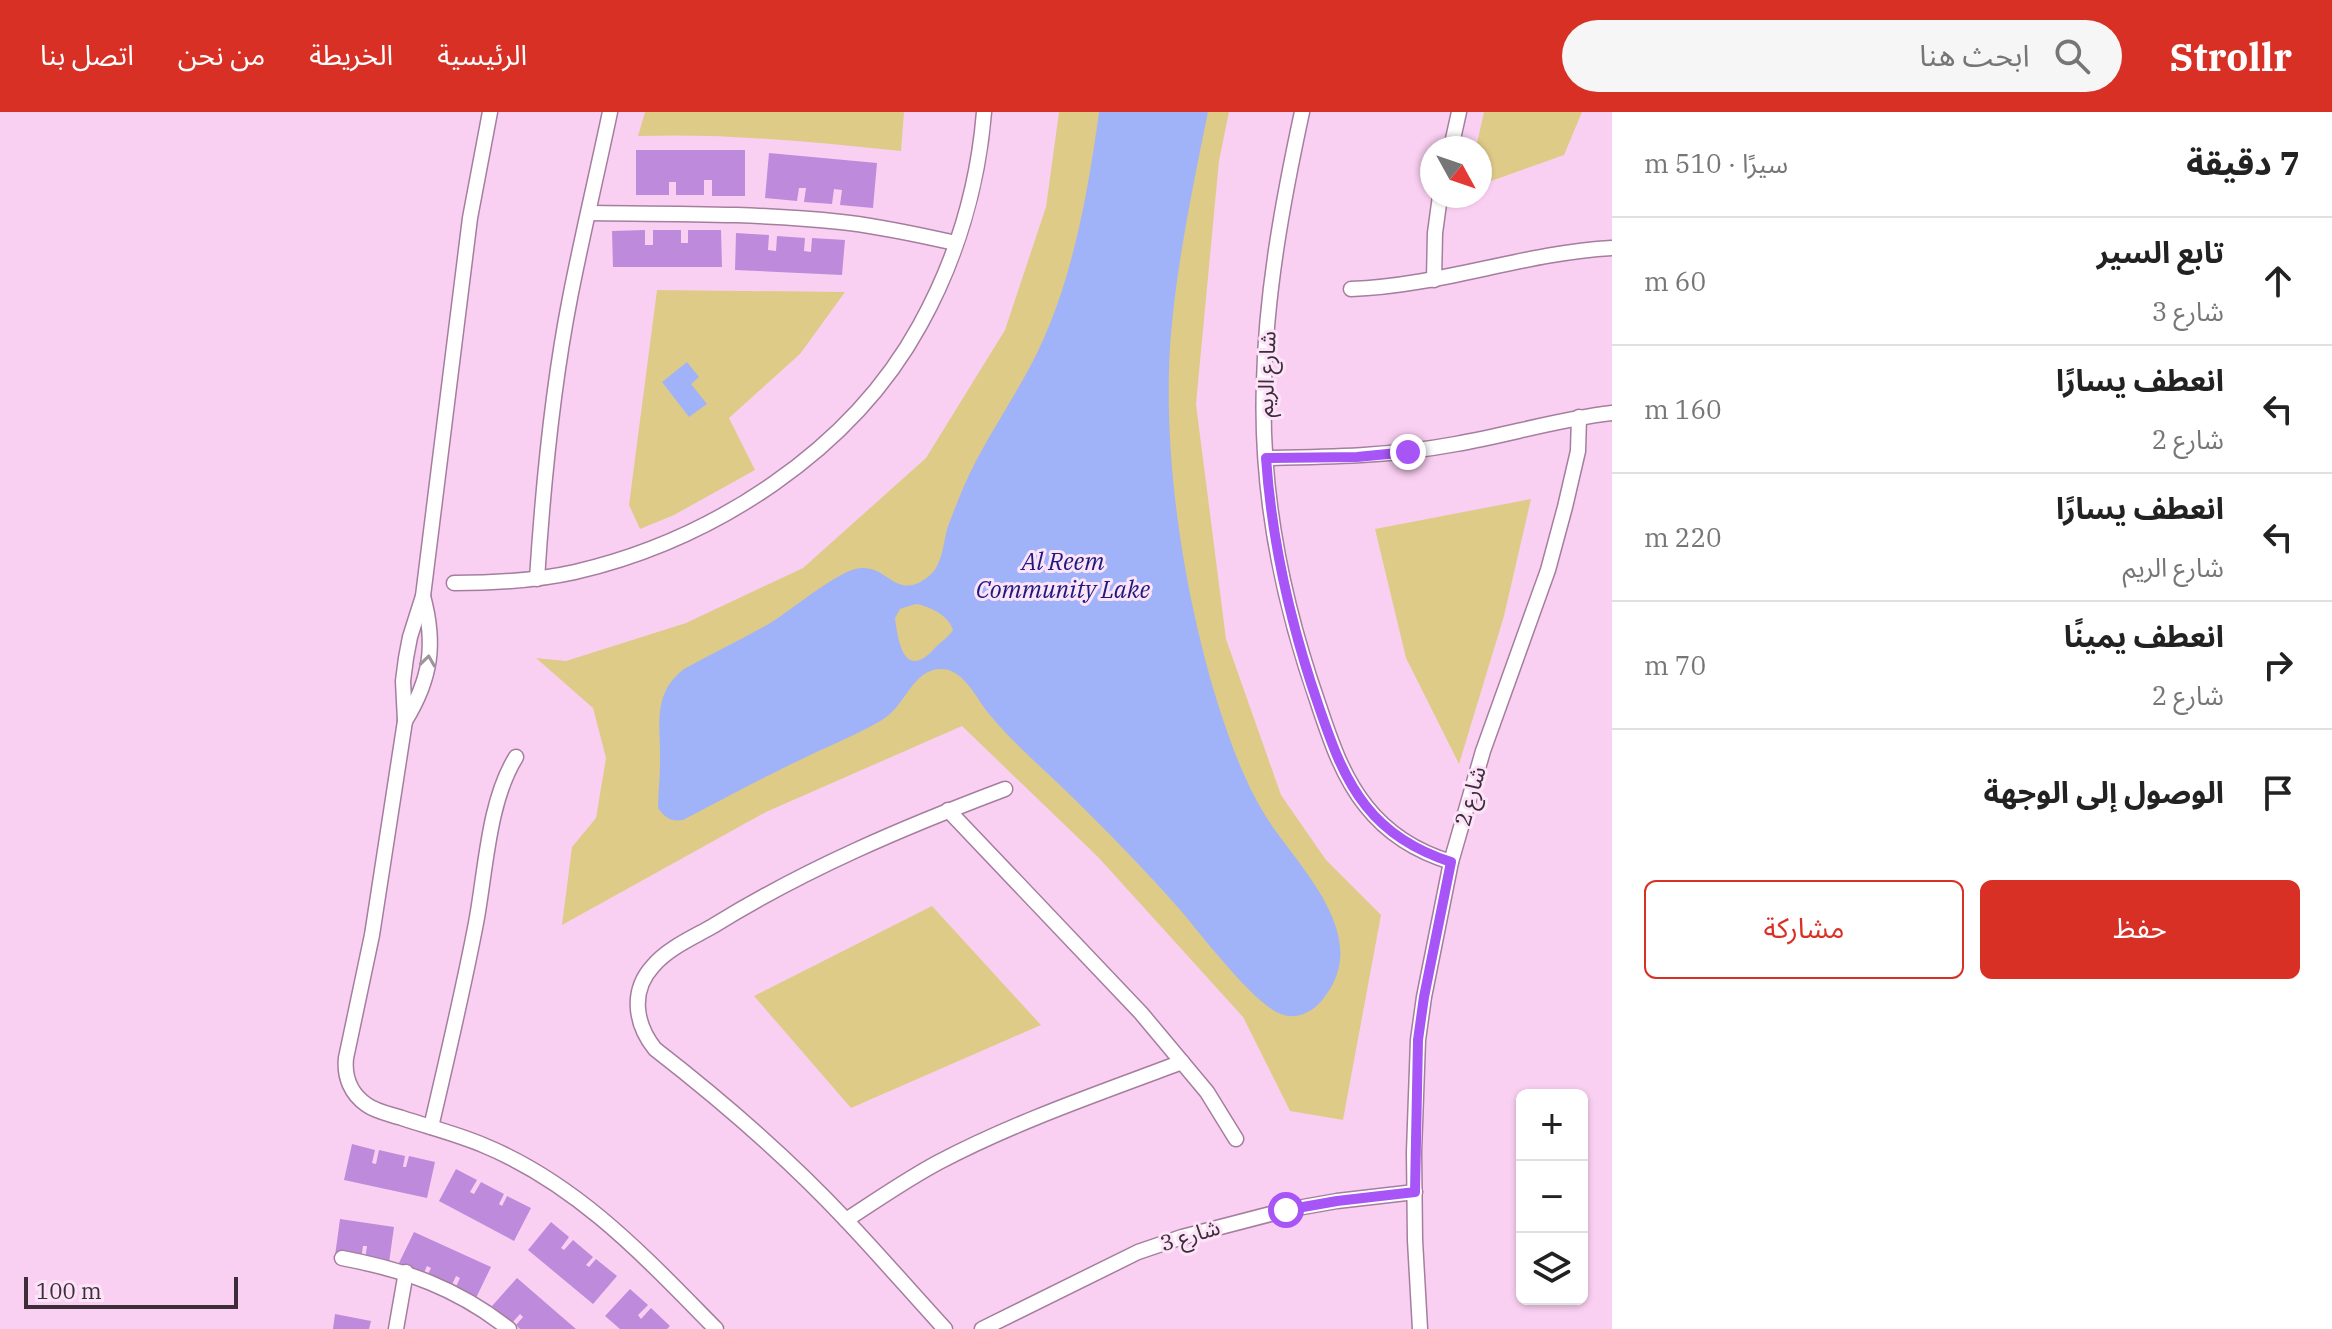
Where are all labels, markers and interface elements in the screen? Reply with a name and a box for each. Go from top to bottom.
search box [1562,20,2122,92]
text: Strollr [2170,32,2292,81]
icon: search [2050,34,2094,78]
text: ابحث هنا [1919,35,2030,74]
text: اتصل بنا [40,36,134,73]
text: من نحن [178,36,265,73]
text: الخريطة [309,36,393,73]
text: الرئيسية [437,36,527,73]
north arrow [1420,136,1492,208]
text: 7 دقيقة [2186,140,2300,184]
text: سيرًا · 510 m [1644,146,1788,180]
text: تابع السير [2097,232,2224,271]
icon: ahead [2256,259,2300,303]
text: 60 m [1644,264,1706,298]
text: شارع 3 [2152,294,2224,328]
street label: شارع الريم [1250,331,1284,418]
text: انعطف يسارًا [2056,360,2224,399]
icon: left [2256,387,2300,431]
text: 160 m [1644,392,1722,426]
text: شارع 2 [2152,422,2224,456]
route end [1390,434,1426,470]
text: انعطف يسارًا [2056,488,2224,527]
icon: left [2256,515,2300,559]
text: 220 m [1644,520,1722,554]
water label: Al Reem Community Lake [976,545,1151,605]
text: شارع الريم [2122,550,2224,584]
text: انعطف يمينًا [2064,616,2224,655]
icon: right [2256,643,2300,687]
text: 70 m [1644,648,1706,682]
one-way arrow [419,654,436,667]
text: شارع 2 [2152,678,2224,712]
street label: شارع 2 [1447,762,1495,830]
icon: arrive [2256,771,2300,815]
text: الوصول إلى الوجهة [1984,772,2224,811]
button: مشاركة [1644,880,1964,979]
button: حفظ [1980,880,2300,979]
map controls [1516,1089,1588,1305]
button: + [1516,1089,1588,1161]
button: − [1516,1161,1588,1233]
route start [1268,1192,1304,1228]
street label: شارع 3 [1156,1212,1224,1260]
button: layers [1516,1233,1588,1305]
scale bar [24,1273,238,1309]
text: 100 m [36,1276,102,1305]

